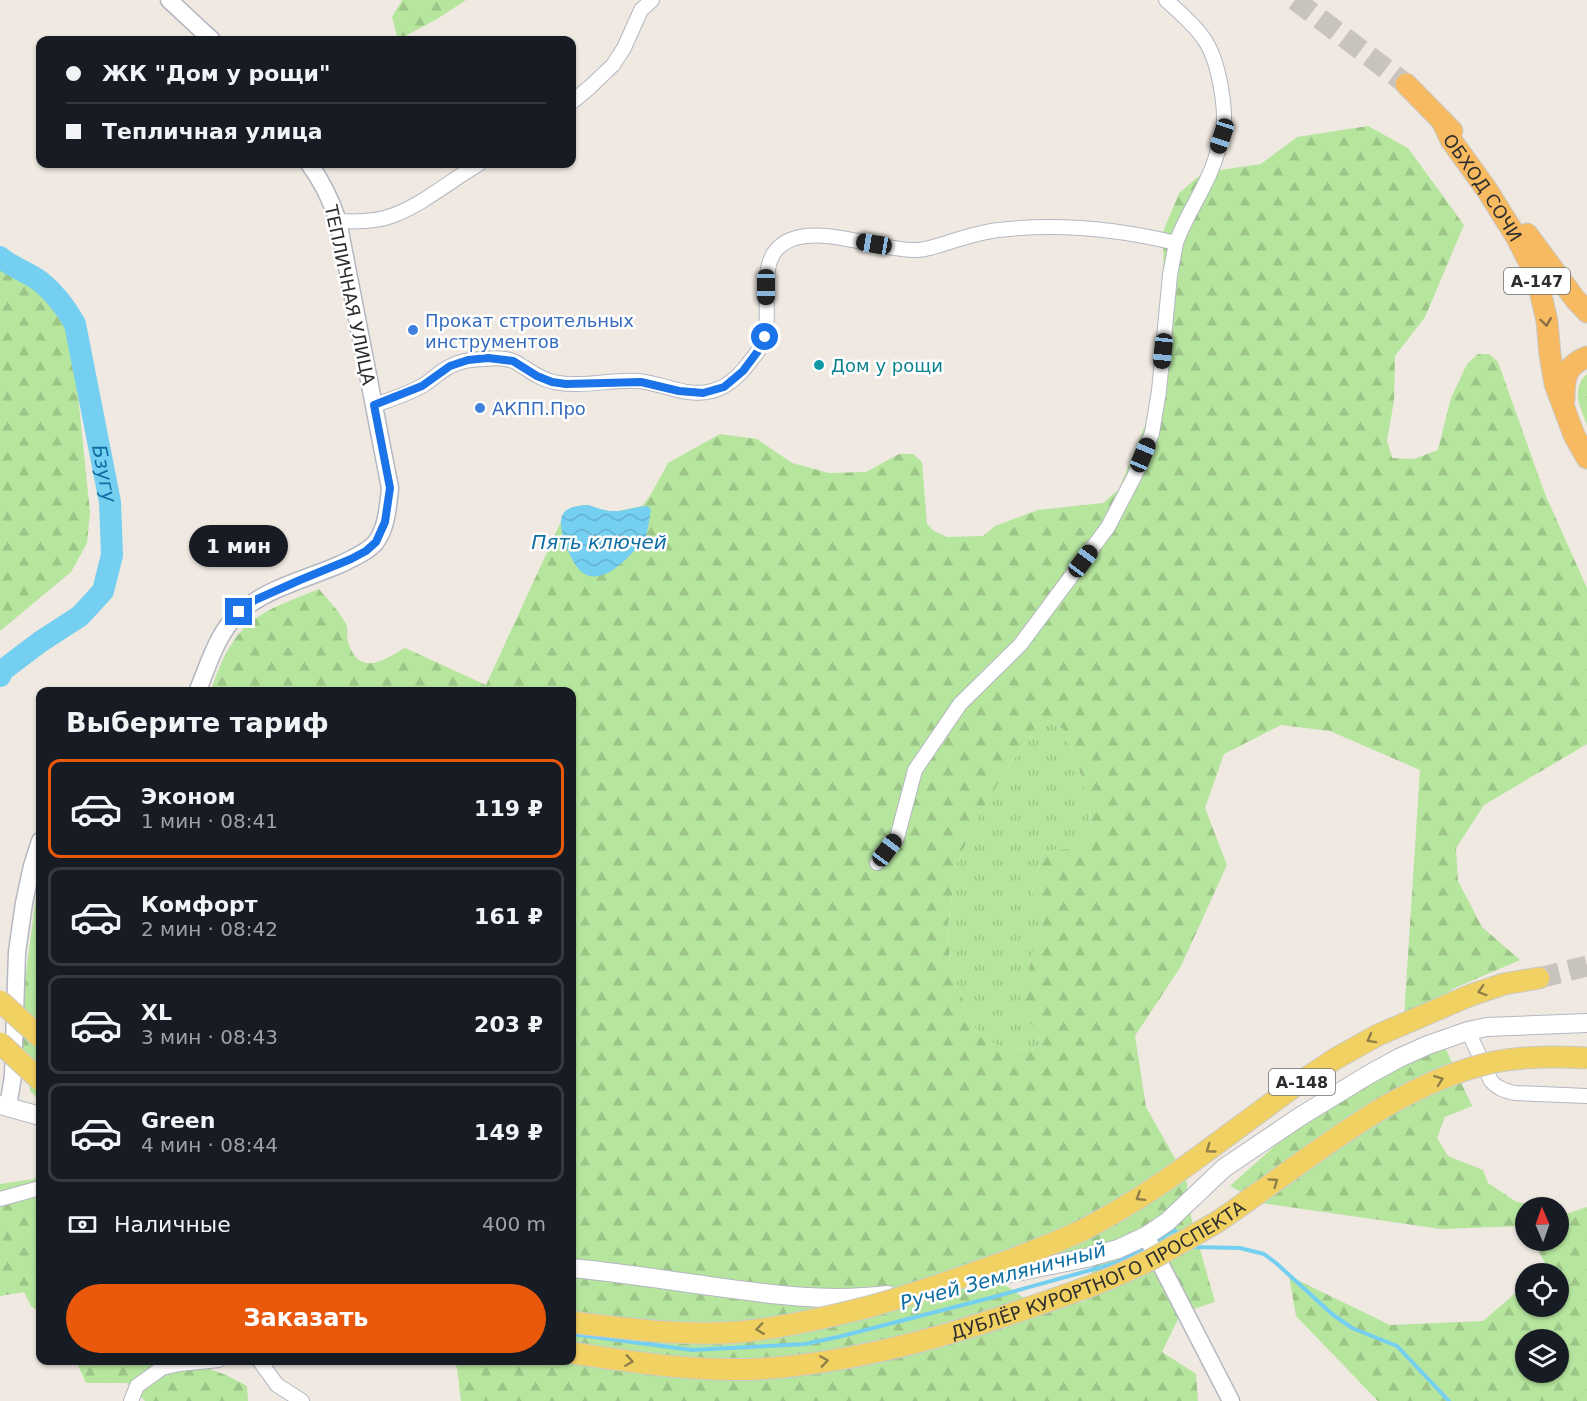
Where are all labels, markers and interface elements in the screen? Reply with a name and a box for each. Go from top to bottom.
text: ЖК "Дом у рощи" [102,61,330,86]
car [1208,116,1236,156]
text: Тепличная улица [102,119,323,144]
street label: ОБХОД СОЧИ [1439,129,1527,245]
street label: ТЕПЛИЧНАЯ УЛИЦА [320,202,379,388]
car [855,232,893,256]
road number: А-147 [1504,268,1570,294]
car [757,269,775,305]
place label: Прокат строительных инструментов [425,310,634,352]
one-way arrow [1540,317,1552,327]
marker: Прокат строительных инструментов [406,323,420,337]
route start [751,323,778,350]
car [1152,332,1174,370]
place label: Дом у рощи [831,355,943,376]
marker: Дом у рощи [812,358,826,372]
place label: АКПП.Про [492,398,586,419]
marker: АКПП.Про [473,401,487,415]
car [1128,435,1158,475]
water label: Бзугу [87,443,122,506]
callout: 1 мин [190,525,288,567]
water label: Пять ключей [531,530,667,554]
text: 1 мин [206,534,271,558]
car [1065,541,1101,581]
route end [225,598,252,625]
text: Выберите тариф [66,707,329,738]
icon: car [69,782,123,836]
text: Эконом [141,784,236,809]
text: 119 ₽ [474,796,543,821]
text: 1 мин · 08:41 [141,809,278,833]
car [869,830,905,870]
icon: car [69,890,123,944]
text: Комфорт [141,892,258,917]
text: 161 ₽ [474,904,543,929]
text: 2 мин · 08:42 [141,917,278,941]
one-way arrow [1477,984,1488,996]
icon: car [69,998,123,1052]
text: XL [141,1000,172,1025]
text: 203 ₽ [474,1012,543,1037]
text: 3 мин · 08:43 [141,1025,278,1049]
one-way arrow [1367,1032,1377,1043]
road number: А-148 [1269,1069,1335,1095]
one-way arrow [1433,1074,1444,1087]
icon: car [69,1106,123,1160]
text: Green [141,1108,215,1133]
text: 149 ₽ [474,1120,543,1145]
text: 4 мин · 08:44 [141,1133,278,1157]
one-way arrow [1206,1141,1217,1152]
one-way arrow [1267,1178,1278,1189]
one-way arrow [1136,1189,1147,1200]
street label: ДУБЛЁР КУРОРТНОГО ПРОСПЕКТА [948,1195,1249,1343]
north arrow [1515,1197,1569,1251]
map controls [1515,1197,1569,1383]
icon: cash [66,1208,99,1241]
text: Наличные [114,1212,231,1237]
text: 400 m [482,1212,546,1236]
water label: Ручей Земляничный [897,1237,1109,1315]
button: locate [1515,1263,1569,1317]
button: Заказать [66,1284,546,1353]
one-way arrow [756,1322,765,1334]
button: layers [1515,1329,1569,1383]
one-way arrow [625,1355,634,1367]
one-way arrow [819,1355,828,1368]

